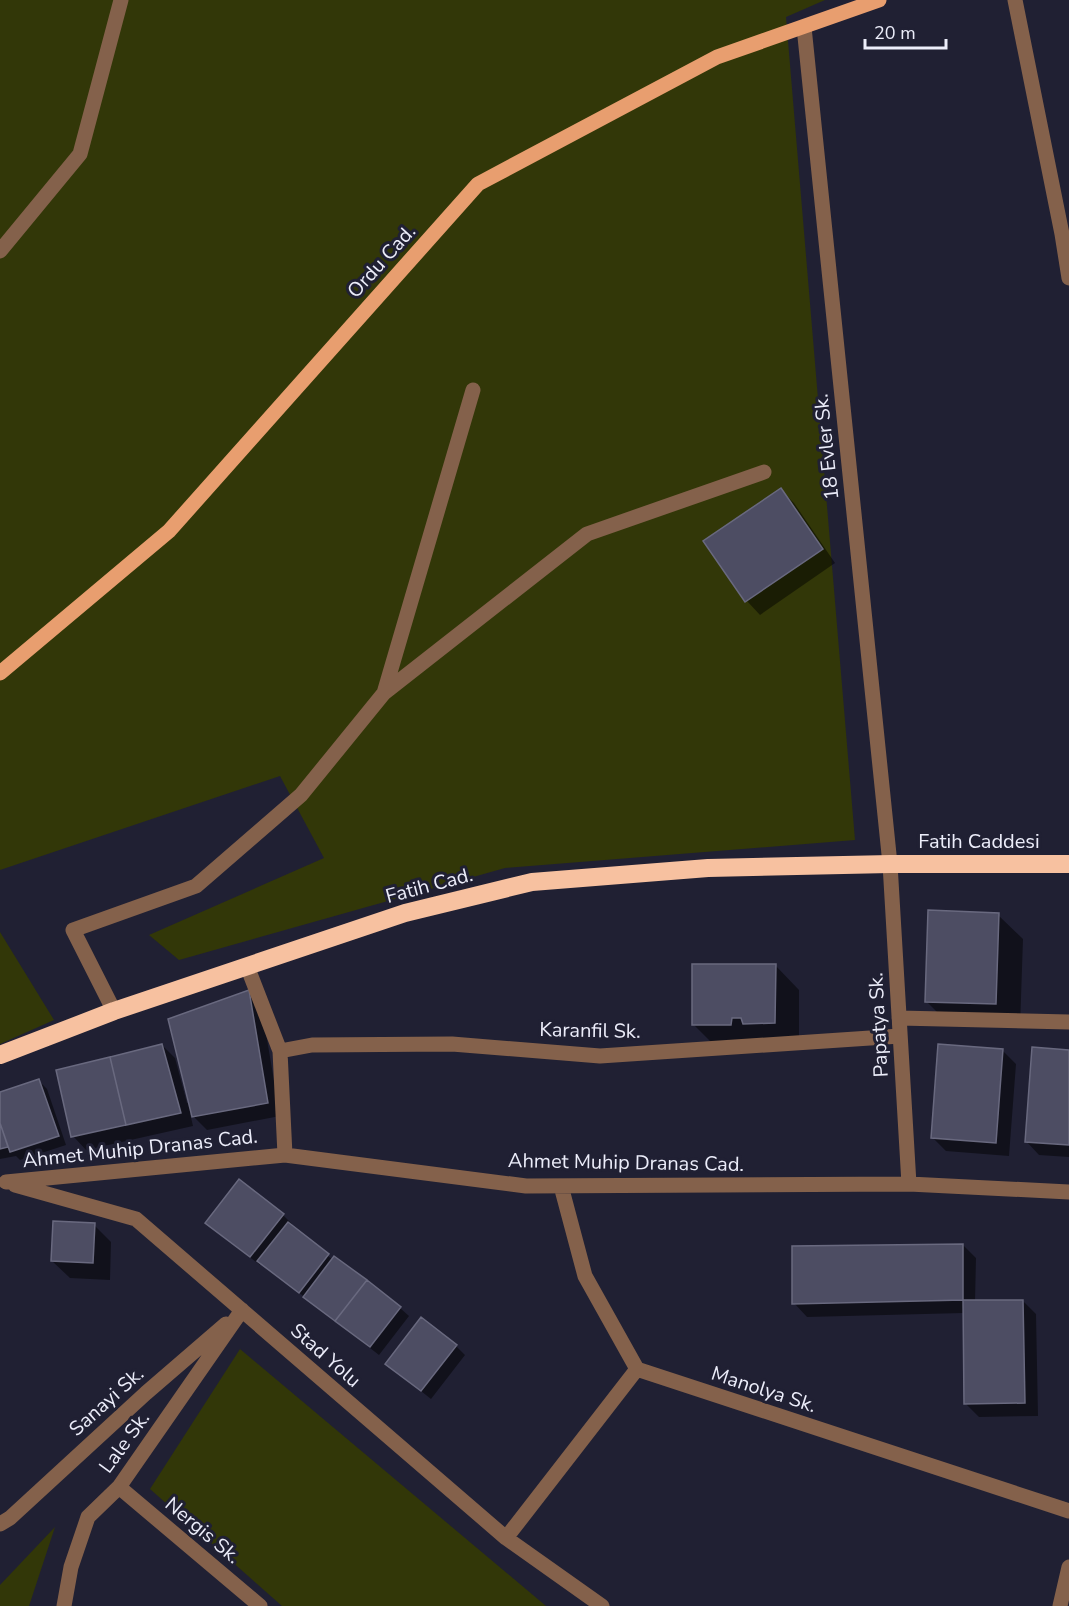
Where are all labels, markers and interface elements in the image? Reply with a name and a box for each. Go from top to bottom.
scale bar [865,12,946,50]
text: 20 m [874,21,916,45]
street label: Ordu Cad. [341,219,422,304]
street label: 18 Evler Sk. [807,392,846,501]
street label: Fatih Caddesi [918,828,1040,855]
street label: Fatih Cad. [383,861,476,910]
street label: Papatya Sk. [862,972,895,1078]
street label: Karanfil Sk. [539,1016,641,1045]
street label: Ahmet Muhip Dranas Cad. [21,1123,259,1174]
street label: Ahmet Muhip Dranas Cad. [508,1147,744,1178]
street label: Stad Yolu [285,1317,367,1394]
street label: Manolya Sk. [708,1360,820,1419]
street label: Sanayi Sk. [63,1361,150,1442]
street label: Lale Sk. [93,1406,156,1479]
street label: Nergis Sk. [159,1491,246,1570]

